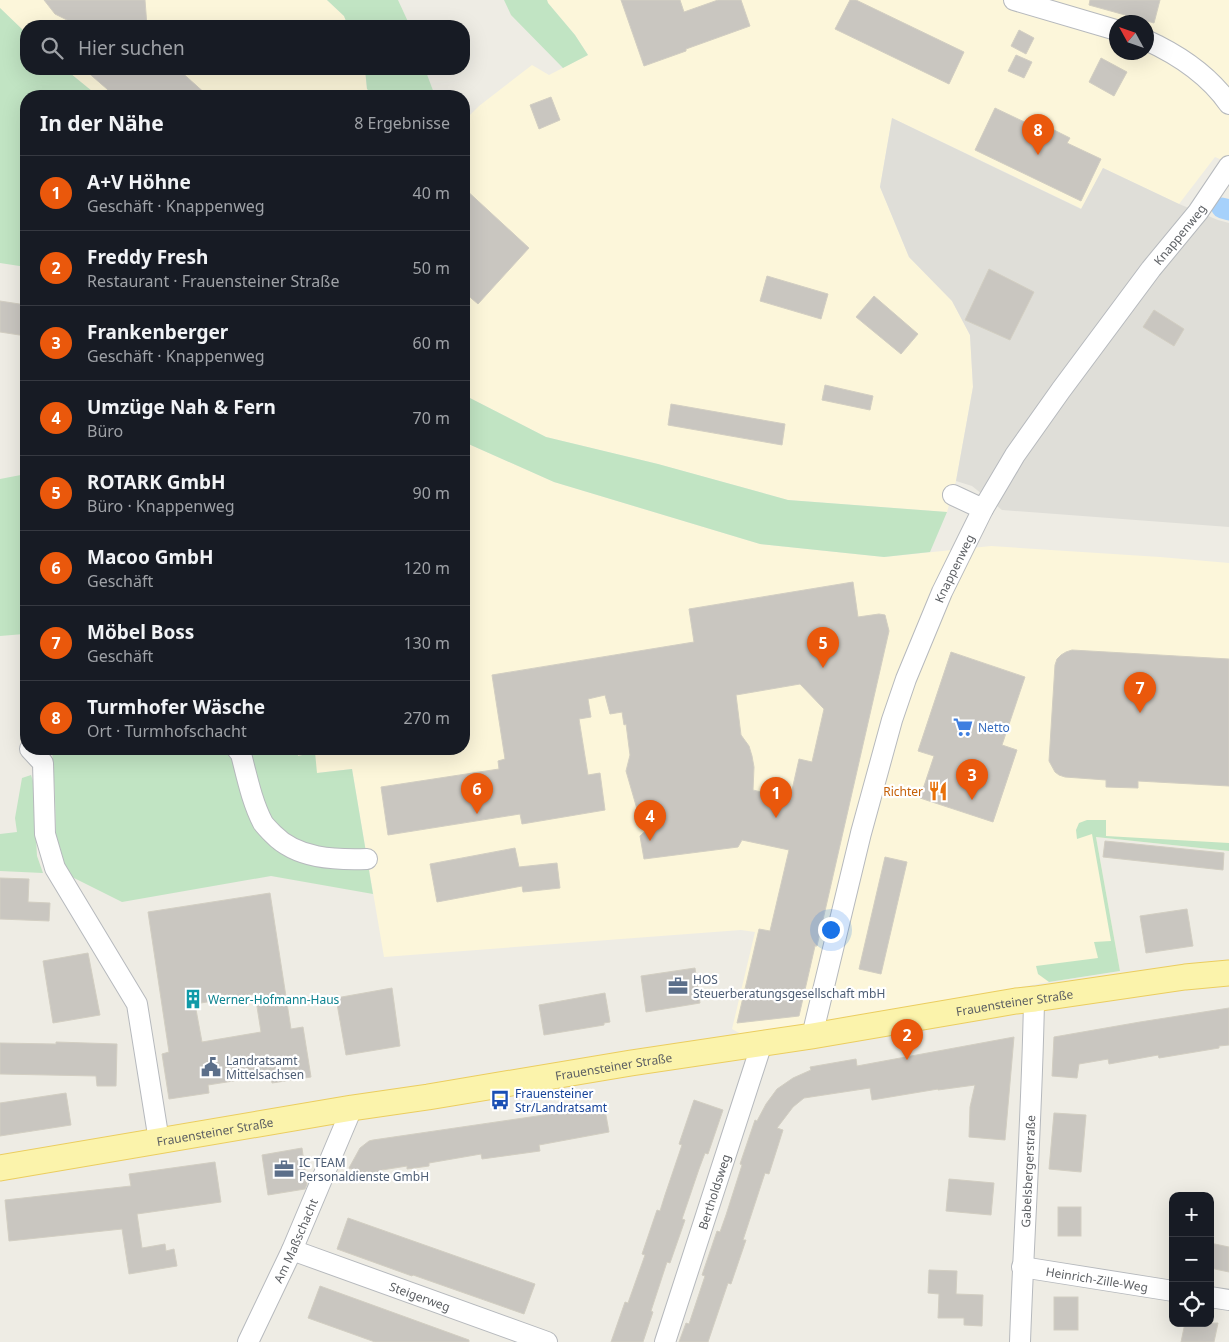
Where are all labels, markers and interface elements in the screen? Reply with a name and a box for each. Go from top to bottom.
north arrow [1109,15,1154,60]
search box [20,20,470,75]
icon: search [38,34,66,62]
text: Hier suchen [78,35,185,61]
text: In der Nähe [40,109,164,137]
text: 8 Ergebnisse [354,112,450,134]
pin: 8 [1022,114,1054,155]
text: A+V Höhne [87,169,191,195]
text: 1 [51,182,61,204]
text: 40 m [413,182,450,204]
text: Geschäft · Knappenweg [87,195,265,217]
street label: Knappenweg [1149,201,1209,269]
text: Freddy Fresh [87,244,208,270]
text: 2 [51,257,61,279]
text: 50 m [413,257,450,279]
text: Restaurant · Frauensteiner Straße [87,270,339,292]
text: Frankenberger [87,319,228,345]
text: 3 [51,332,61,354]
text: 60 m [413,332,450,354]
text: Geschäft · Knappenweg [87,345,265,367]
text: Umzüge Nah & Fern [87,394,276,420]
text: 4 [51,407,61,429]
text: 70 m [413,407,450,429]
text: Büro [87,420,123,442]
text: ROTARK GmbH [87,469,226,495]
text: 5 [51,482,61,504]
text: 90 m [413,482,450,504]
text: Büro · Knappenweg [87,495,235,517]
street label: Knappenweg [930,531,978,605]
text: Macoo GmbH [87,544,214,570]
text: 6 [51,557,61,579]
text: 120 m [403,557,450,579]
text: Geschäft [87,570,153,592]
text: Möbel Boss [87,619,194,645]
pin: 5 [807,627,839,668]
text: 7 [51,632,61,654]
text: 130 m [403,632,450,654]
text: Geschäft [87,645,153,667]
pin: 7 [1124,672,1156,713]
text: Turmhofer Wäsche [87,694,265,720]
text: 8 [51,707,61,729]
text: 270 m [403,707,450,729]
supermarket icon: Netto [952,716,974,738]
place label: Netto [978,719,1010,736]
text: Ort · Turmhofschacht [87,720,247,742]
pin: 3 [956,759,988,800]
pin: 6 [461,773,493,814]
pin: 1 [760,777,792,818]
restaurant icon: Richter [927,780,949,802]
place label: Richter [883,783,923,800]
pin: 4 [634,800,666,841]
your location [818,917,844,943]
place label: HOS Steuerberatungsgesellschaft mbH [693,971,885,1002]
office icon: HOS Steuerberatungsgesellschaft mbH [667,975,689,997]
street label: Frauensteiner Straße [955,985,1074,1020]
building icon: Werner-Hofmann-Haus [182,988,204,1010]
place label: Werner-Hofmann-Haus [208,991,340,1008]
pin: 2 [891,1019,923,1060]
street label: Frauensteiner Straße [554,1048,673,1084]
place label: Landratsamt Mittelsachsen [226,1052,304,1083]
public building icon: Landratsamt Mittelsachsen [200,1056,222,1078]
place label: Frauensteiner Str/Landratsamt [515,1085,608,1116]
bus stop icon: Frauensteiner Str/Landratsamt [489,1089,511,1111]
street label: Frauensteiner Straße [155,1113,275,1150]
street label: Gabelsbergerstraße [1017,1114,1039,1228]
street label: Bertholdsweg [694,1152,734,1232]
place label: IC TEAM Personaldienste GmbH [299,1154,429,1185]
office icon: IC TEAM Personaldienste GmbH [273,1158,295,1180]
map controls [1169,1192,1214,1327]
button: + [1169,1192,1214,1237]
street label: Am Maßschacht [269,1195,322,1285]
button: − [1169,1237,1214,1282]
street label: Heinrich-Zille-Weg [1045,1262,1149,1295]
street label: Steigerweg [387,1277,453,1315]
button: locate [1169,1282,1214,1327]

